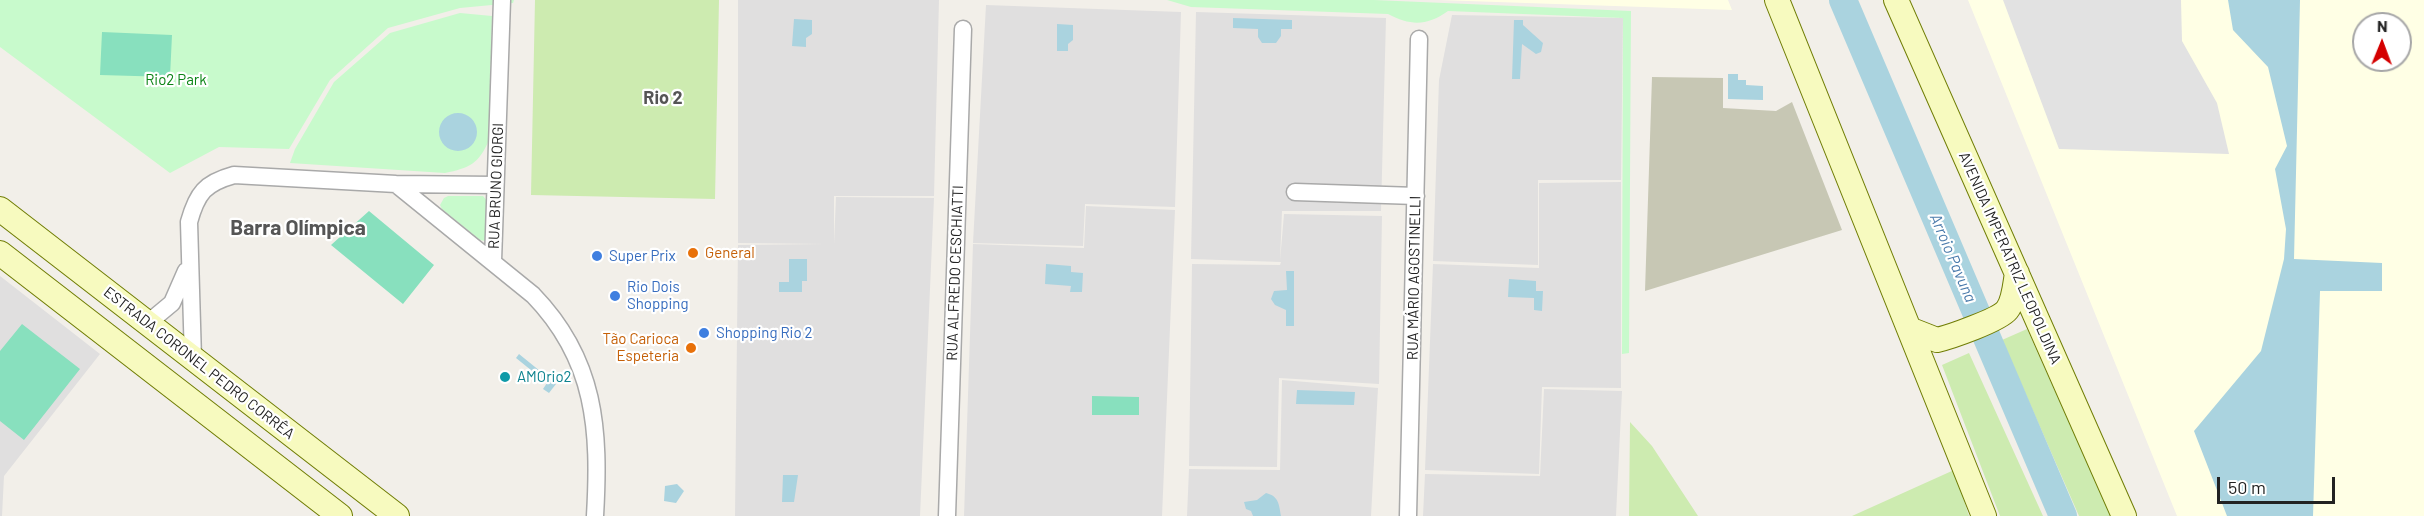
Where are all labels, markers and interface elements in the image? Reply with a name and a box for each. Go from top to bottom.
north arrow [2352,12,2412,72]
text: N [2377,16,2388,35]
park label: Rio2 Park [145,71,207,89]
district label: Rio 2 [643,87,683,109]
street label: RUA BRUNO GIORGI [485,123,507,249]
street label: AVENIDA IMPERATRIZ LEOPOLDINA [1955,149,2065,367]
street label: RUA ALFREDO CESCHIATTI [943,185,967,361]
street label: RUA MÁRIO AGOSTINELLI [1404,196,1424,360]
water label: Arroio Pavuna [1926,211,1980,305]
district label: Barra Olímpica [230,215,366,241]
place label: General [705,244,755,262]
marker: General [686,246,700,260]
place label: Super Prix [609,247,676,265]
marker: Super Prix [590,249,604,263]
place label: Rio Dois Shopping [627,278,688,313]
street label: ESTRADA CORONEL PEDRO CORRÊA [100,283,298,443]
marker: Rio Dois Shopping [608,289,622,303]
place label: Shopping Rio 2 [716,324,813,342]
marker: Shopping Rio 2 [697,326,711,340]
place label: Tão Carioca Espeteria [602,330,679,365]
marker: Tão Carioca Espeteria [684,341,698,355]
place label: AMOrio2 [517,368,572,386]
marker: AMOrio2 [498,370,512,384]
scale bar [2220,465,2338,503]
text: 50 m [2228,476,2266,498]

